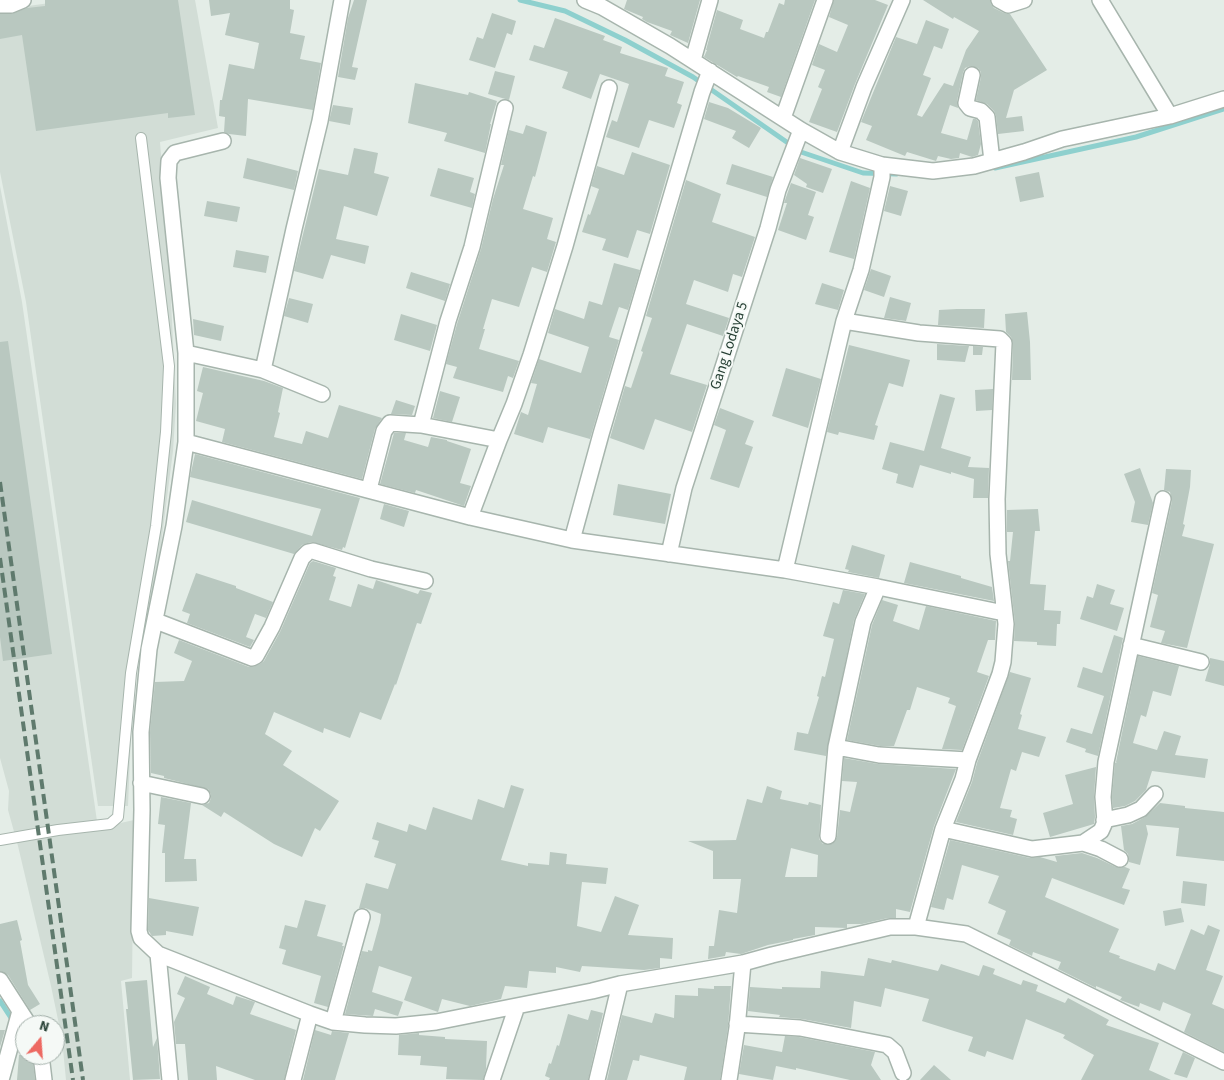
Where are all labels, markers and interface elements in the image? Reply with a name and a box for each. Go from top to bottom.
street label: Gang Lodaya 5 [707,300,753,392]
north arrow [15,1015,65,1065]
text: N [37,1016,52,1038]

